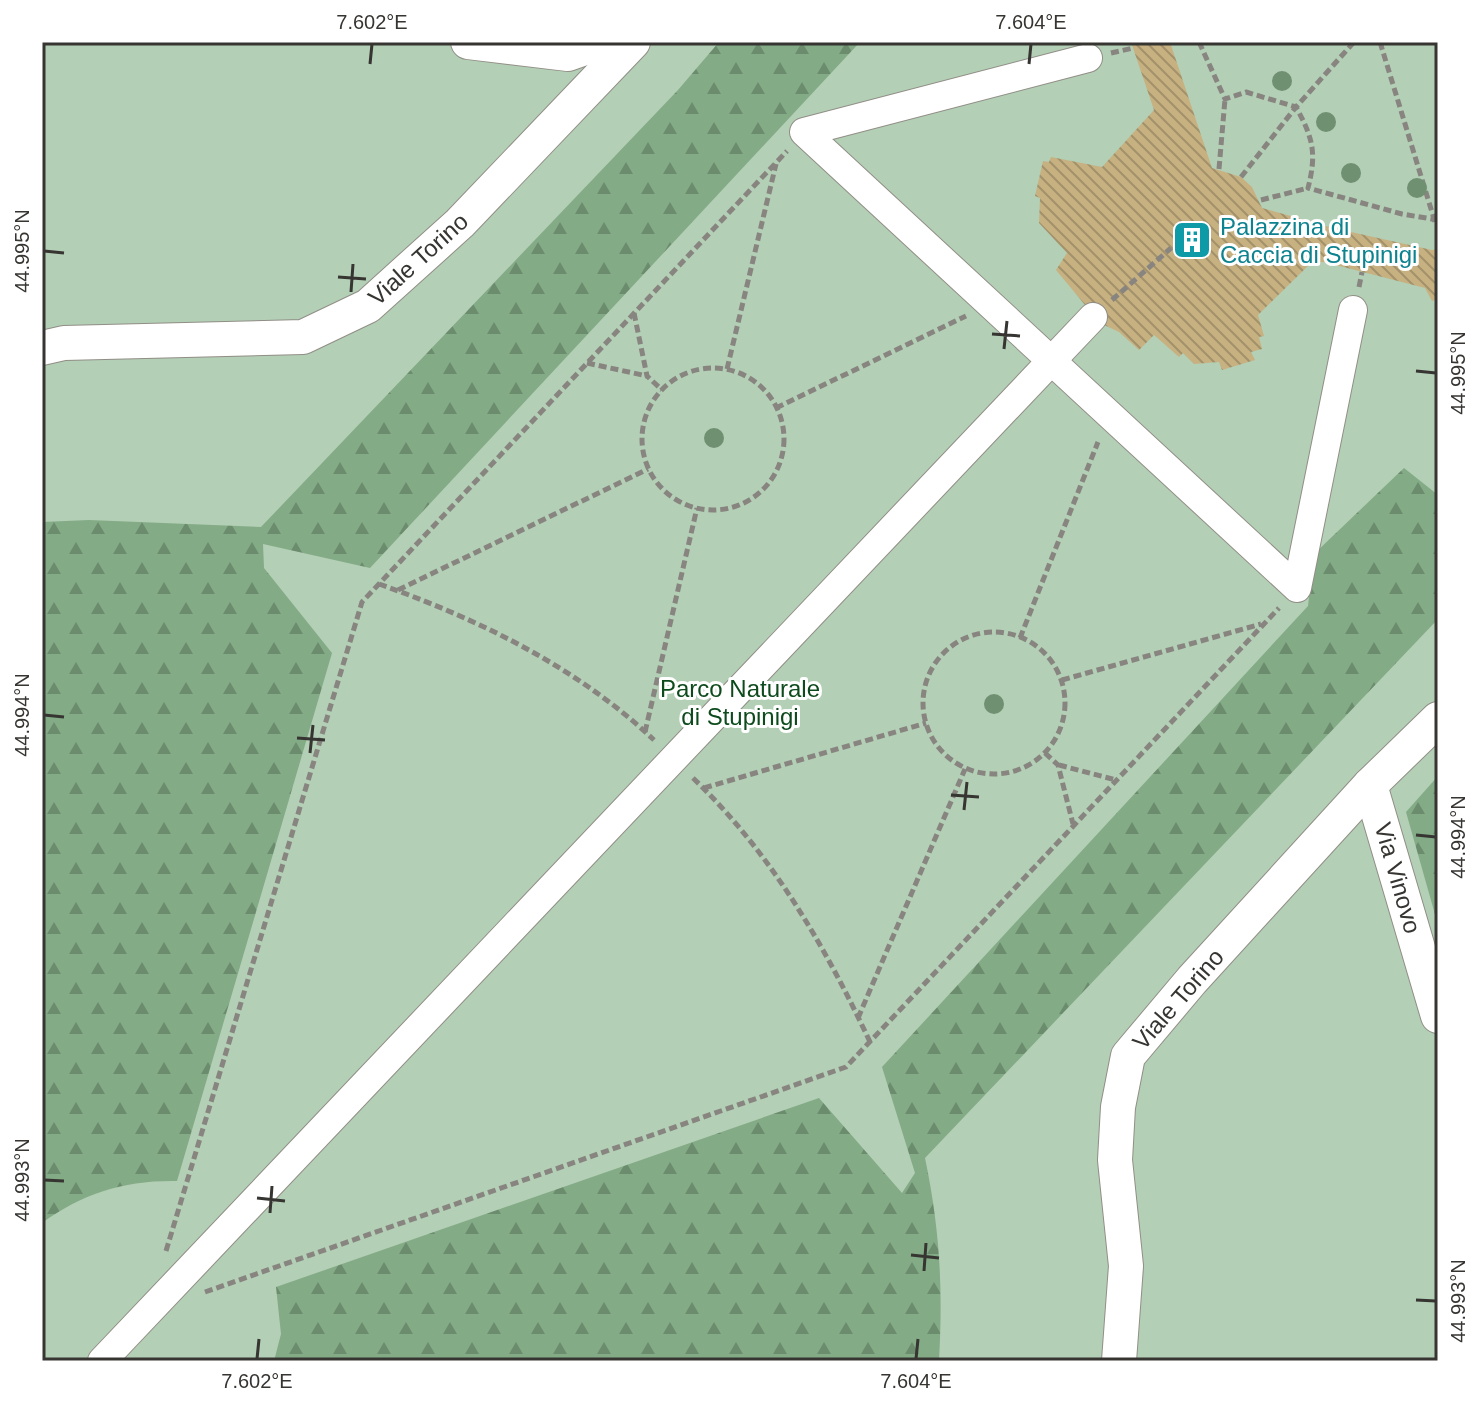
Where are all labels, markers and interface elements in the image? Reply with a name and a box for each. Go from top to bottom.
text: 7.602°E [336,11,408,33]
text: 7.604°E [995,11,1067,33]
street label: Viale Torino [363,207,473,311]
text: 44.995°N [11,209,33,293]
place label: Palazzina di Caccia di Stupinigi [1220,213,1417,268]
building icon: Palazzina di Caccia di Stupinigi [1171,219,1213,261]
text: 44.995°N [1447,331,1469,415]
text: 44.994°N [11,673,33,757]
park label: Parco Naturale di Stupinigi [660,675,820,730]
text: 44.994°N [1447,795,1469,879]
street label: Via Vinovo [1369,820,1427,936]
street label: Viale Torino [1127,943,1229,1055]
text: 44.993°N [11,1138,33,1222]
text: 44.993°N [1447,1259,1469,1343]
text: 7.602°E [221,1370,293,1392]
text: 7.604°E [880,1370,952,1392]

